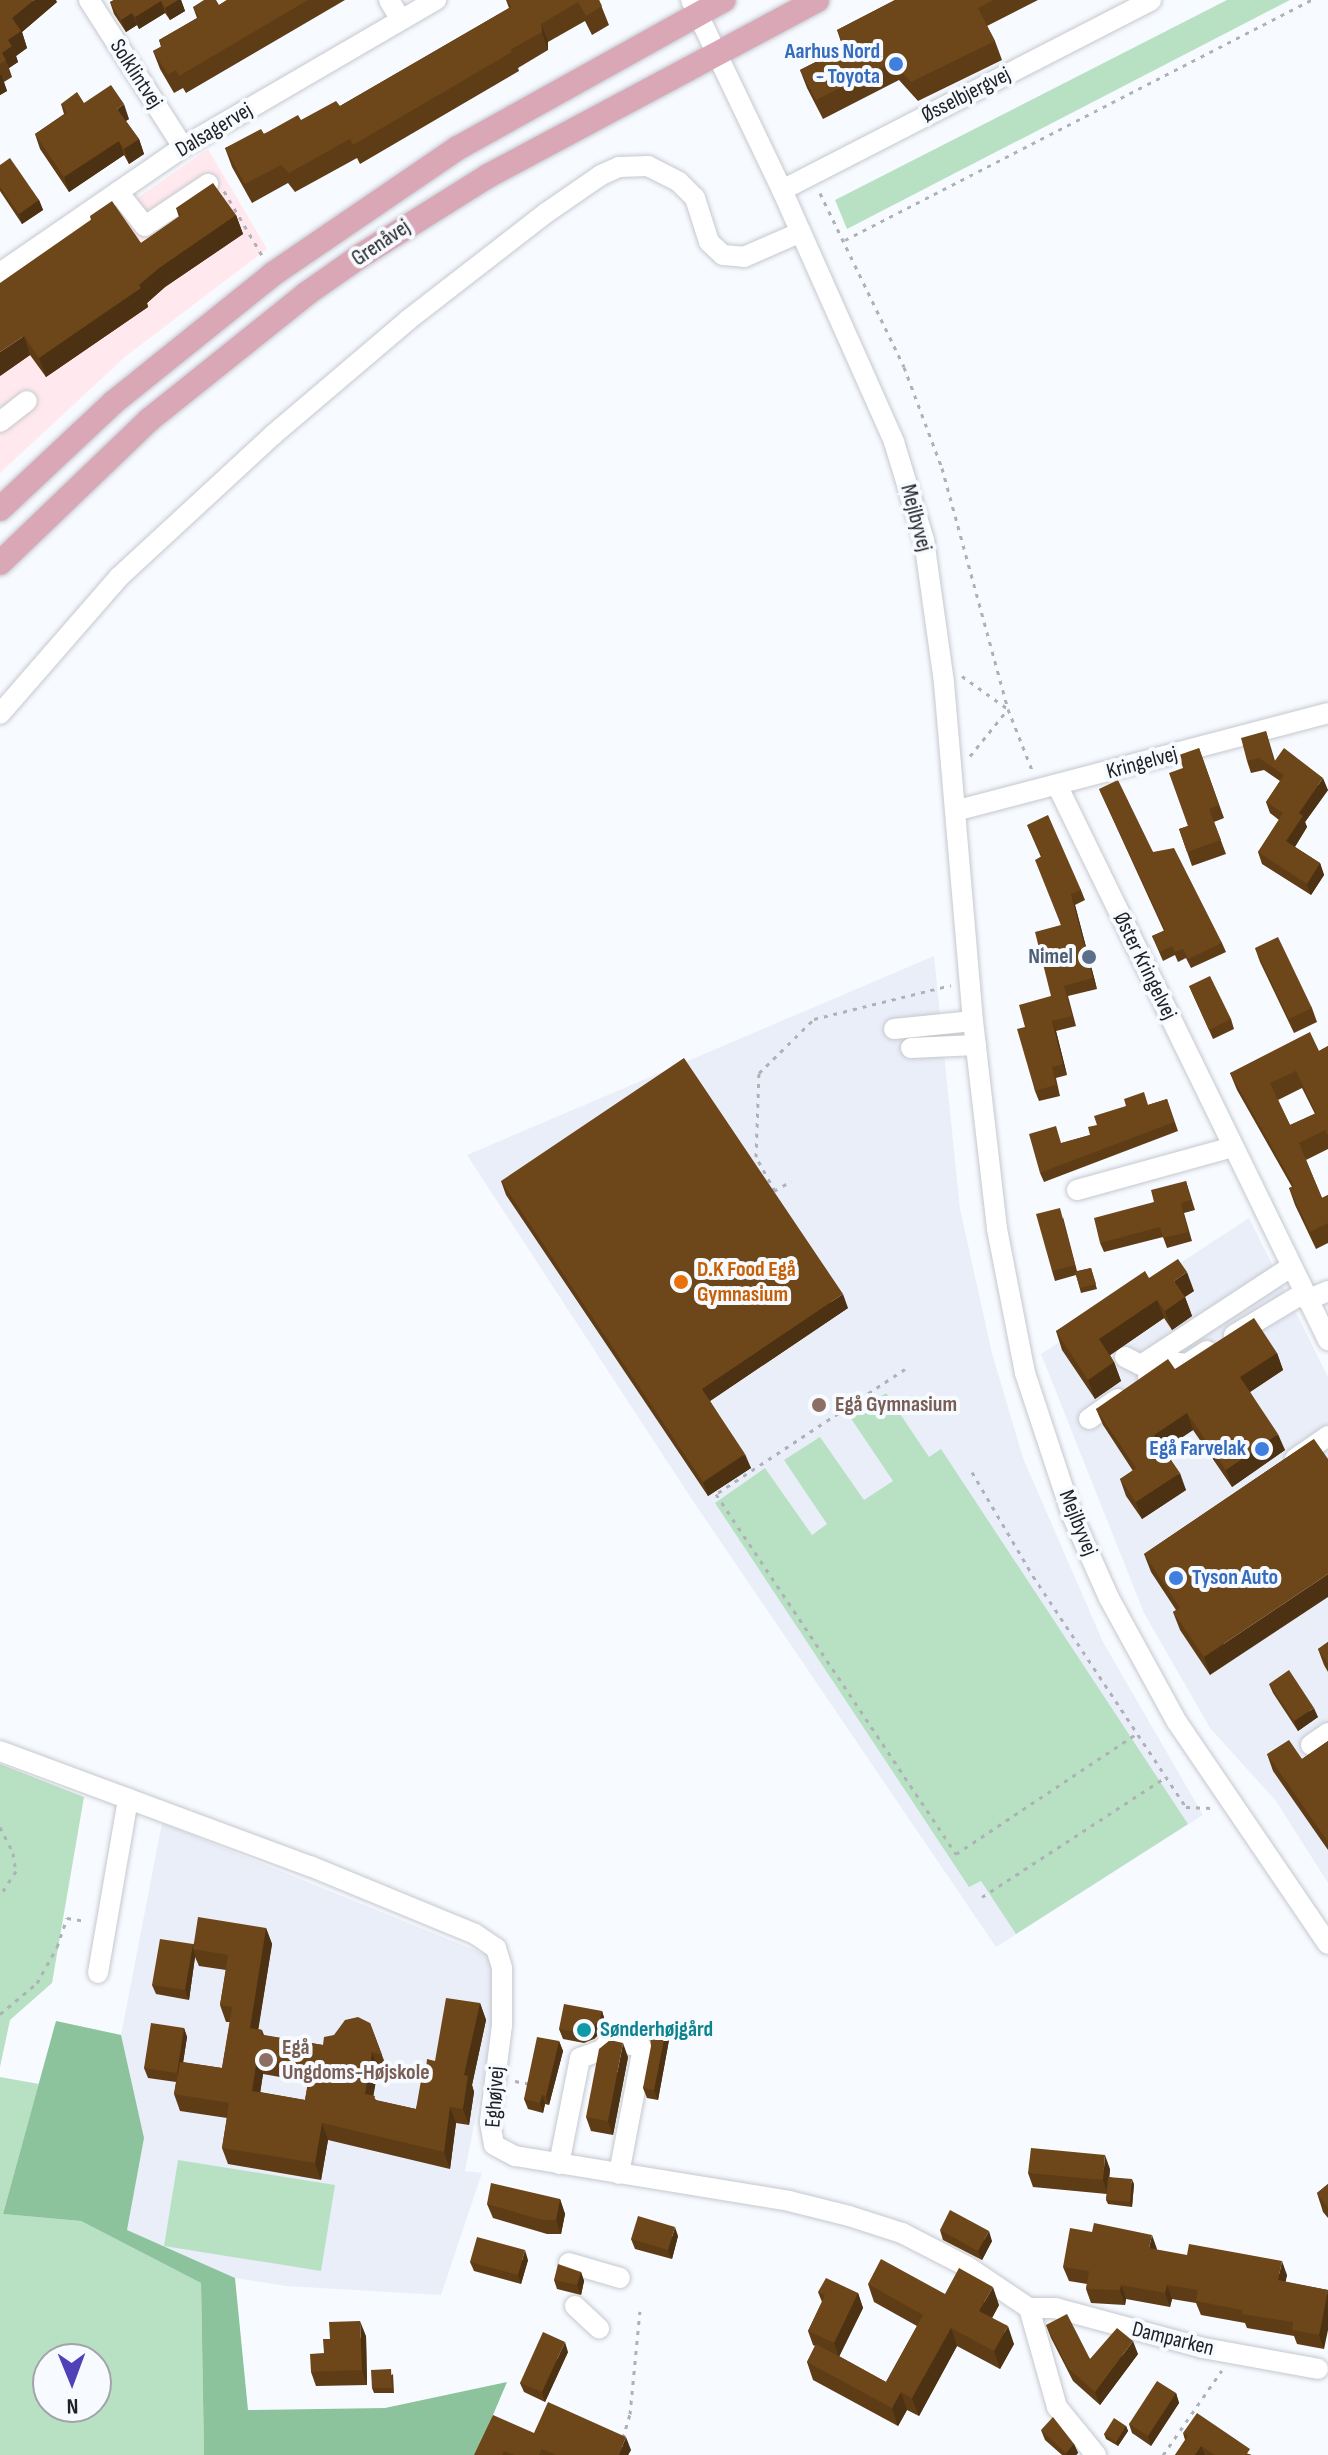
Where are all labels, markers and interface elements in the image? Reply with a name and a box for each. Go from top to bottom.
street label: Solklintvej [104,34,168,114]
place label: Aarhus Nord - Toyota [785,38,880,90]
marker: Aarhus Nord - Toyota [887,55,905,73]
street label: Øsselbjergvej [917,61,1015,129]
street label: Dalsagervej [171,97,257,163]
street label: Grenåvej [347,214,415,272]
street label: Mejlbyvej [894,481,938,555]
street label: Kringelvej [1104,741,1180,785]
street label: Øster Kringelvej [1108,908,1182,1024]
place label: Nimel [1028,944,1073,970]
marker: Nimel [1080,948,1098,966]
place label: D.K Food Egå Gymnasium [697,1256,796,1308]
marker: D.K Food Egå Gymnasium [672,1273,690,1291]
place label: Egå Gymnasium [835,1392,957,1418]
marker: Egå Gymnasium [810,1396,828,1414]
place label: Egå Farvelak [1149,1436,1246,1462]
marker: Egå Farvelak [1253,1440,1271,1458]
street label: Mejlbyvej [1053,1486,1103,1560]
place label: Tyson Auto [1192,1565,1278,1591]
marker: Tyson Auto [1167,1569,1185,1587]
place label: Sønderhøjgård [600,2017,713,2043]
marker: Sønderhøjgård [575,2021,593,2039]
place label: Egå Ungdoms-Højskole [282,2034,430,2086]
marker: Egå Ungdoms-Højskole [257,2051,275,2069]
street label: Eghøjvej [480,2065,510,2129]
street label: Damparken [1129,2316,1217,2362]
north arrow [32,2343,112,2423]
text: N [66,2392,79,2419]

